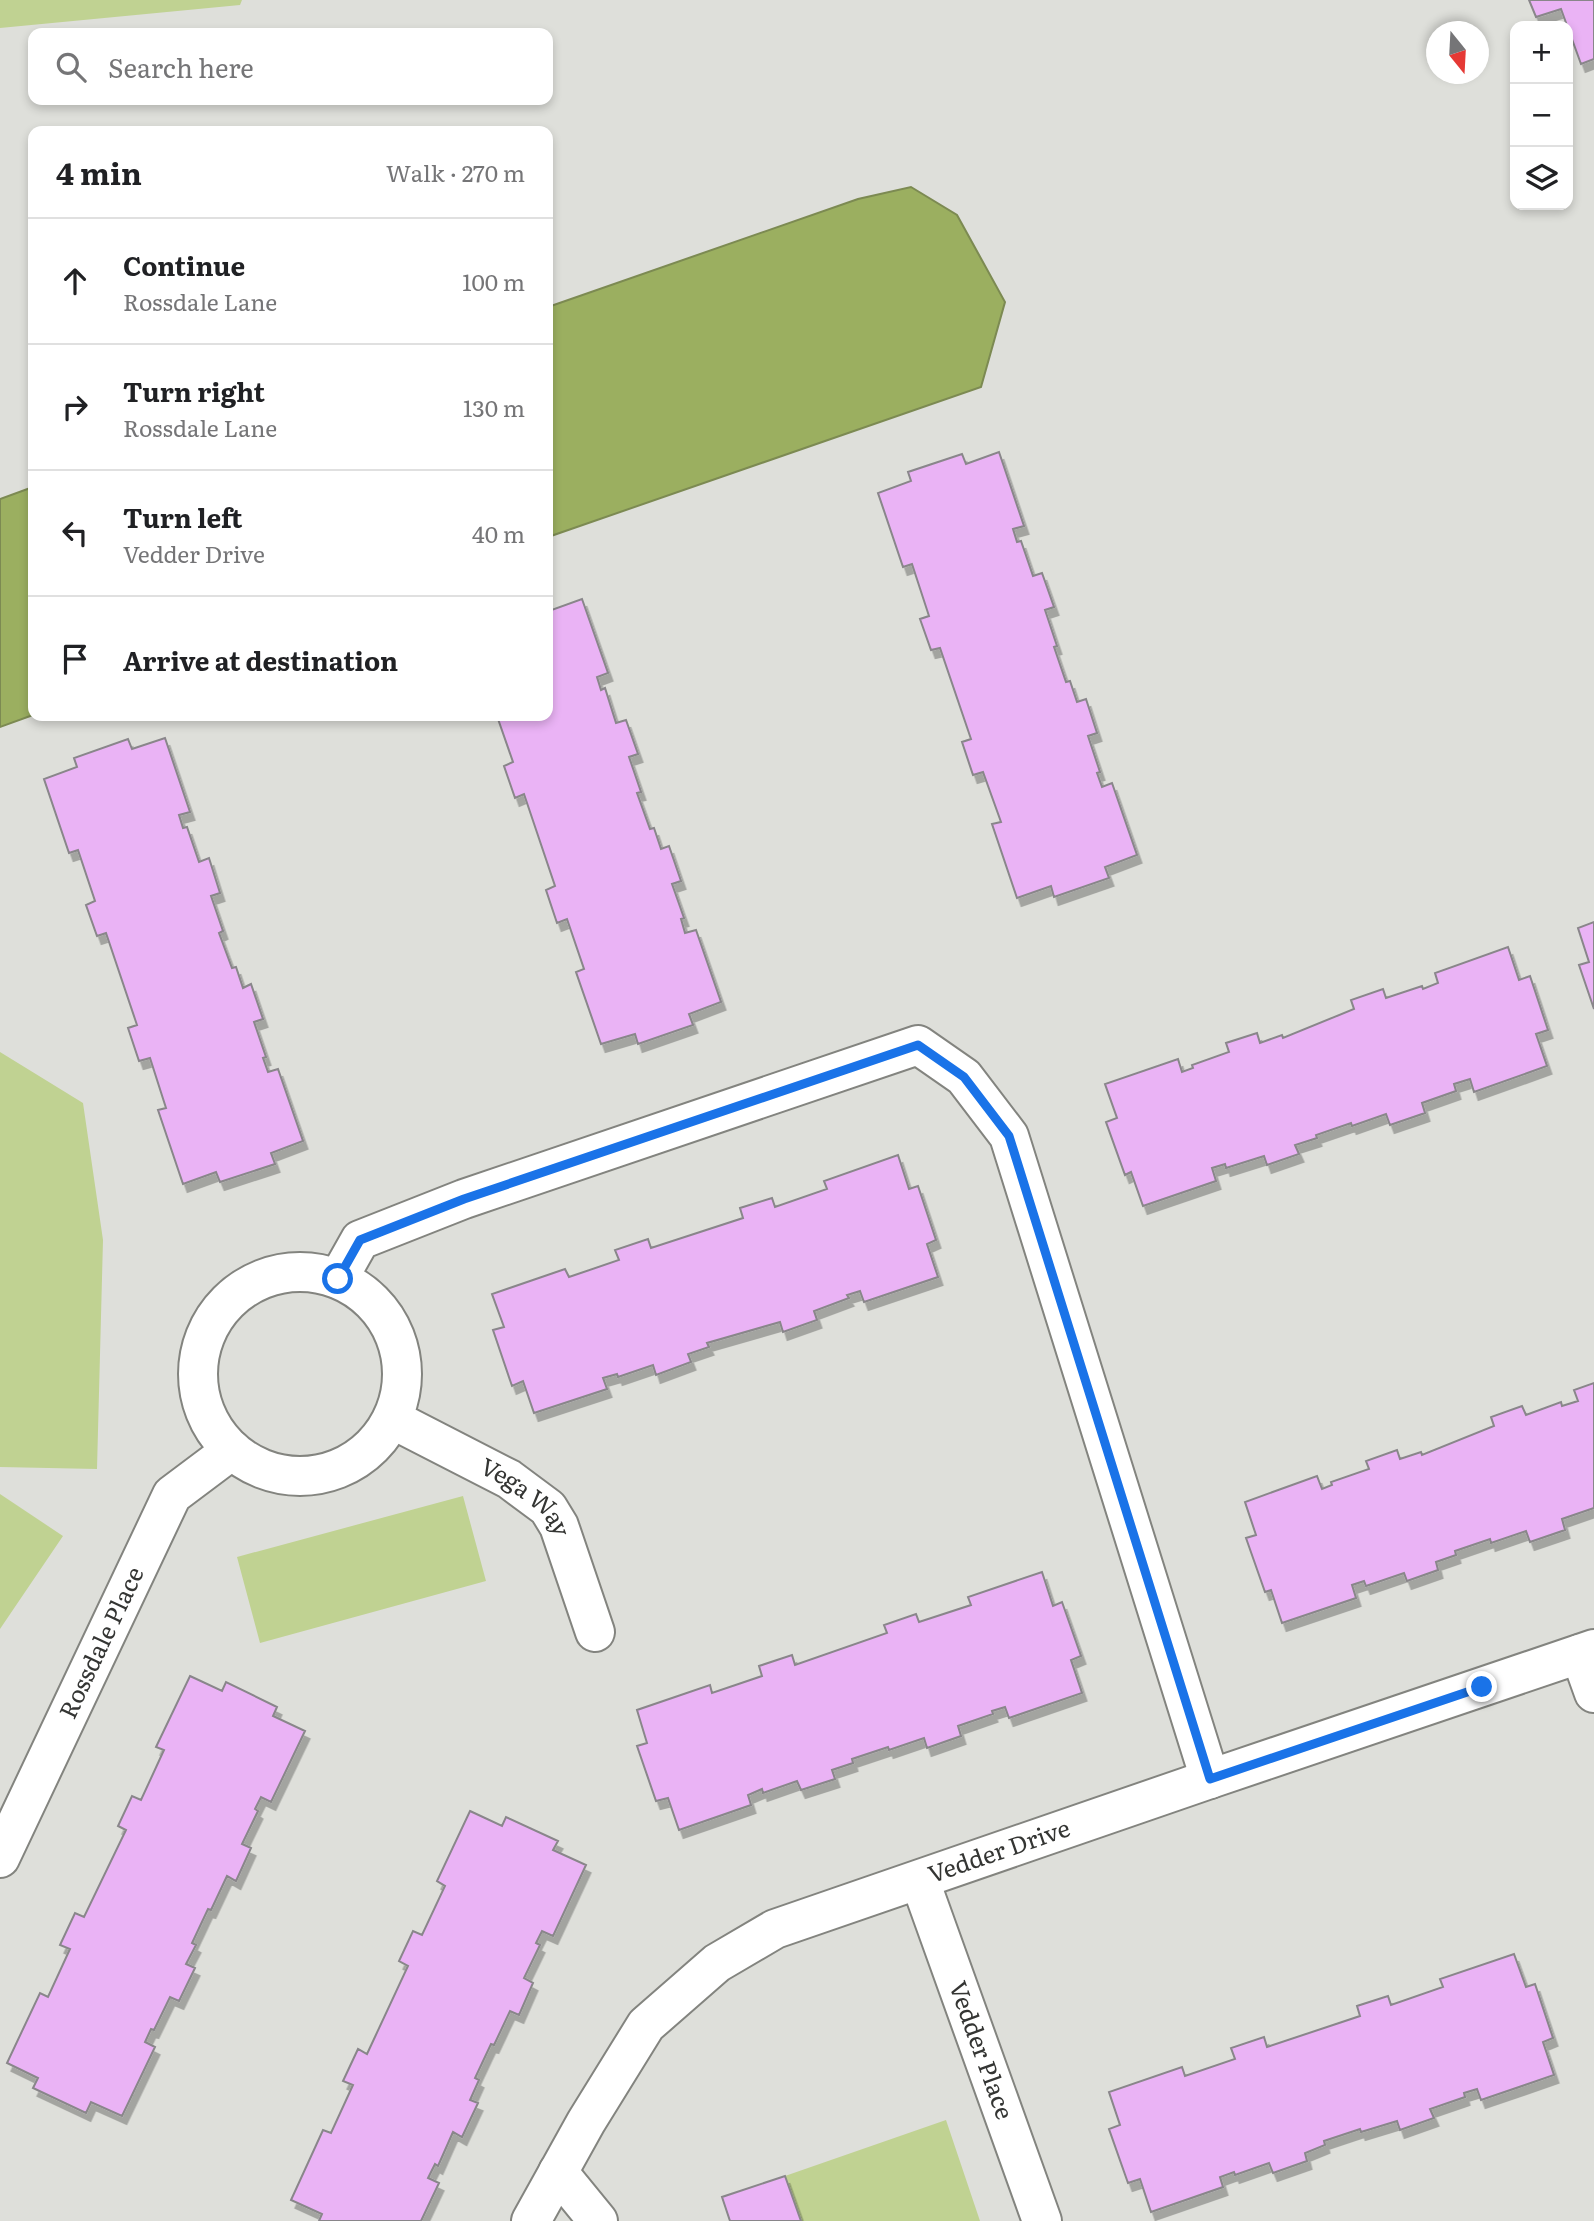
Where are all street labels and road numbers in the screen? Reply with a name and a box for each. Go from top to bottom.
street label: Vega Way [475,1447,581,1540]
street label: Rossdale Place [49,1560,151,1724]
street label: Vedder Drive [923,1809,1074,1890]
street label: Vedder Place [942,1976,1024,2124]

